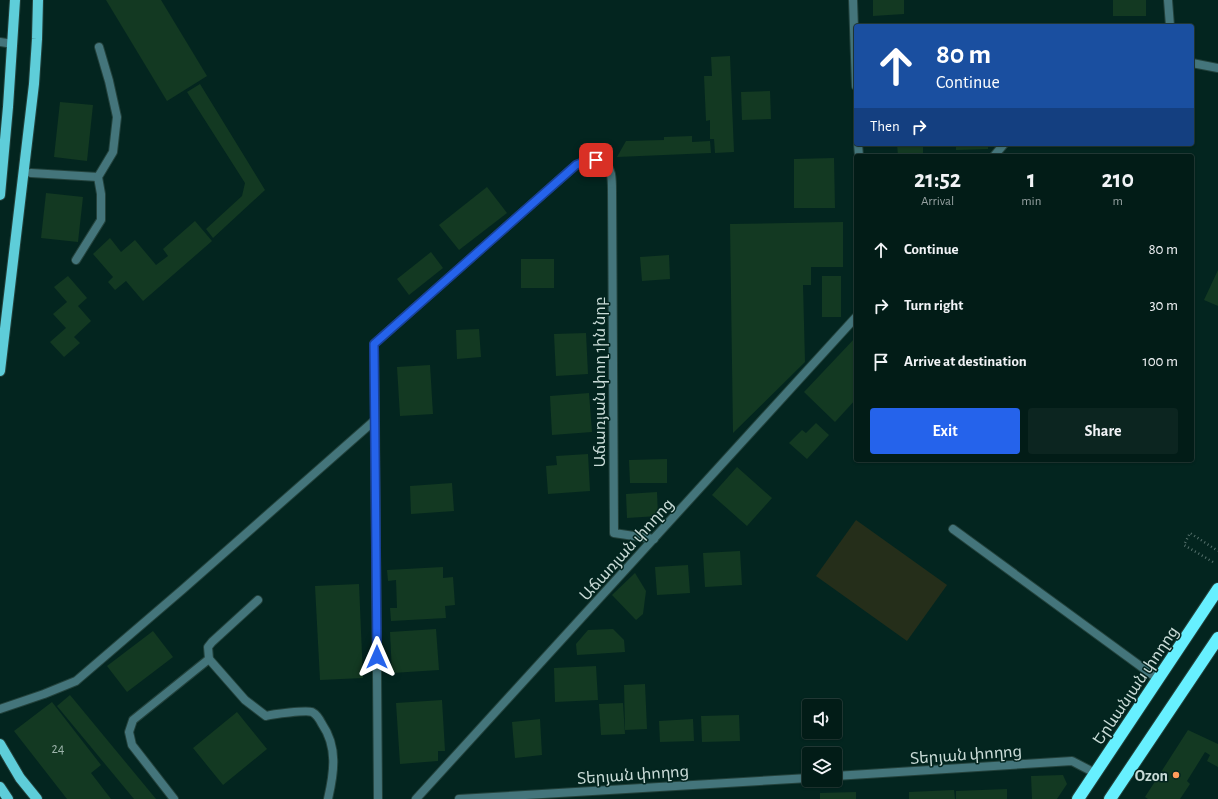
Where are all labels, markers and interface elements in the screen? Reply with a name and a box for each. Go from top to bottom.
icon: ahead [870,40,922,92]
text: 80 m [936,41,991,69]
text: Continue [936,74,1000,92]
icon: right [908,116,930,138]
text: Then [870,119,900,134]
pin [579,143,613,177]
icon: arrive [585,149,607,171]
text: 21:52 [914,168,961,192]
text: 1 [1027,168,1036,192]
text: 210 [1101,168,1134,192]
text: Arrival [921,195,954,208]
text: min [1021,195,1041,208]
text: m [1113,195,1123,208]
icon: ahead [870,239,892,261]
text: Continue [904,242,959,257]
text: 80 m [1148,242,1178,257]
icon: right [870,295,892,317]
street label: Աճառյան փող 1ին նրբ [592,297,609,467]
text: Turn right [904,298,963,313]
text: 30 m [1149,298,1178,313]
icon: arrive [870,351,892,373]
text: Arrive at destination [904,354,1027,369]
text: 100 m [1143,354,1178,369]
button: Exit [870,408,1020,454]
button: Share [1028,408,1178,454]
street label: Աճառյան փողոց [577,496,677,604]
street label: Երևանյան փողոց [1090,623,1182,748]
position arrow [356,636,398,678]
map controls [802,699,842,787]
button: sound [802,699,842,739]
house number: 24 [51,742,65,756]
street label: Տերյան փողոց [910,743,1023,768]
button: layers [802,747,842,787]
street label: Տերյան փողոց [577,763,690,788]
place label: Ozon [1135,768,1168,784]
marker: Ozon [1171,770,1181,780]

